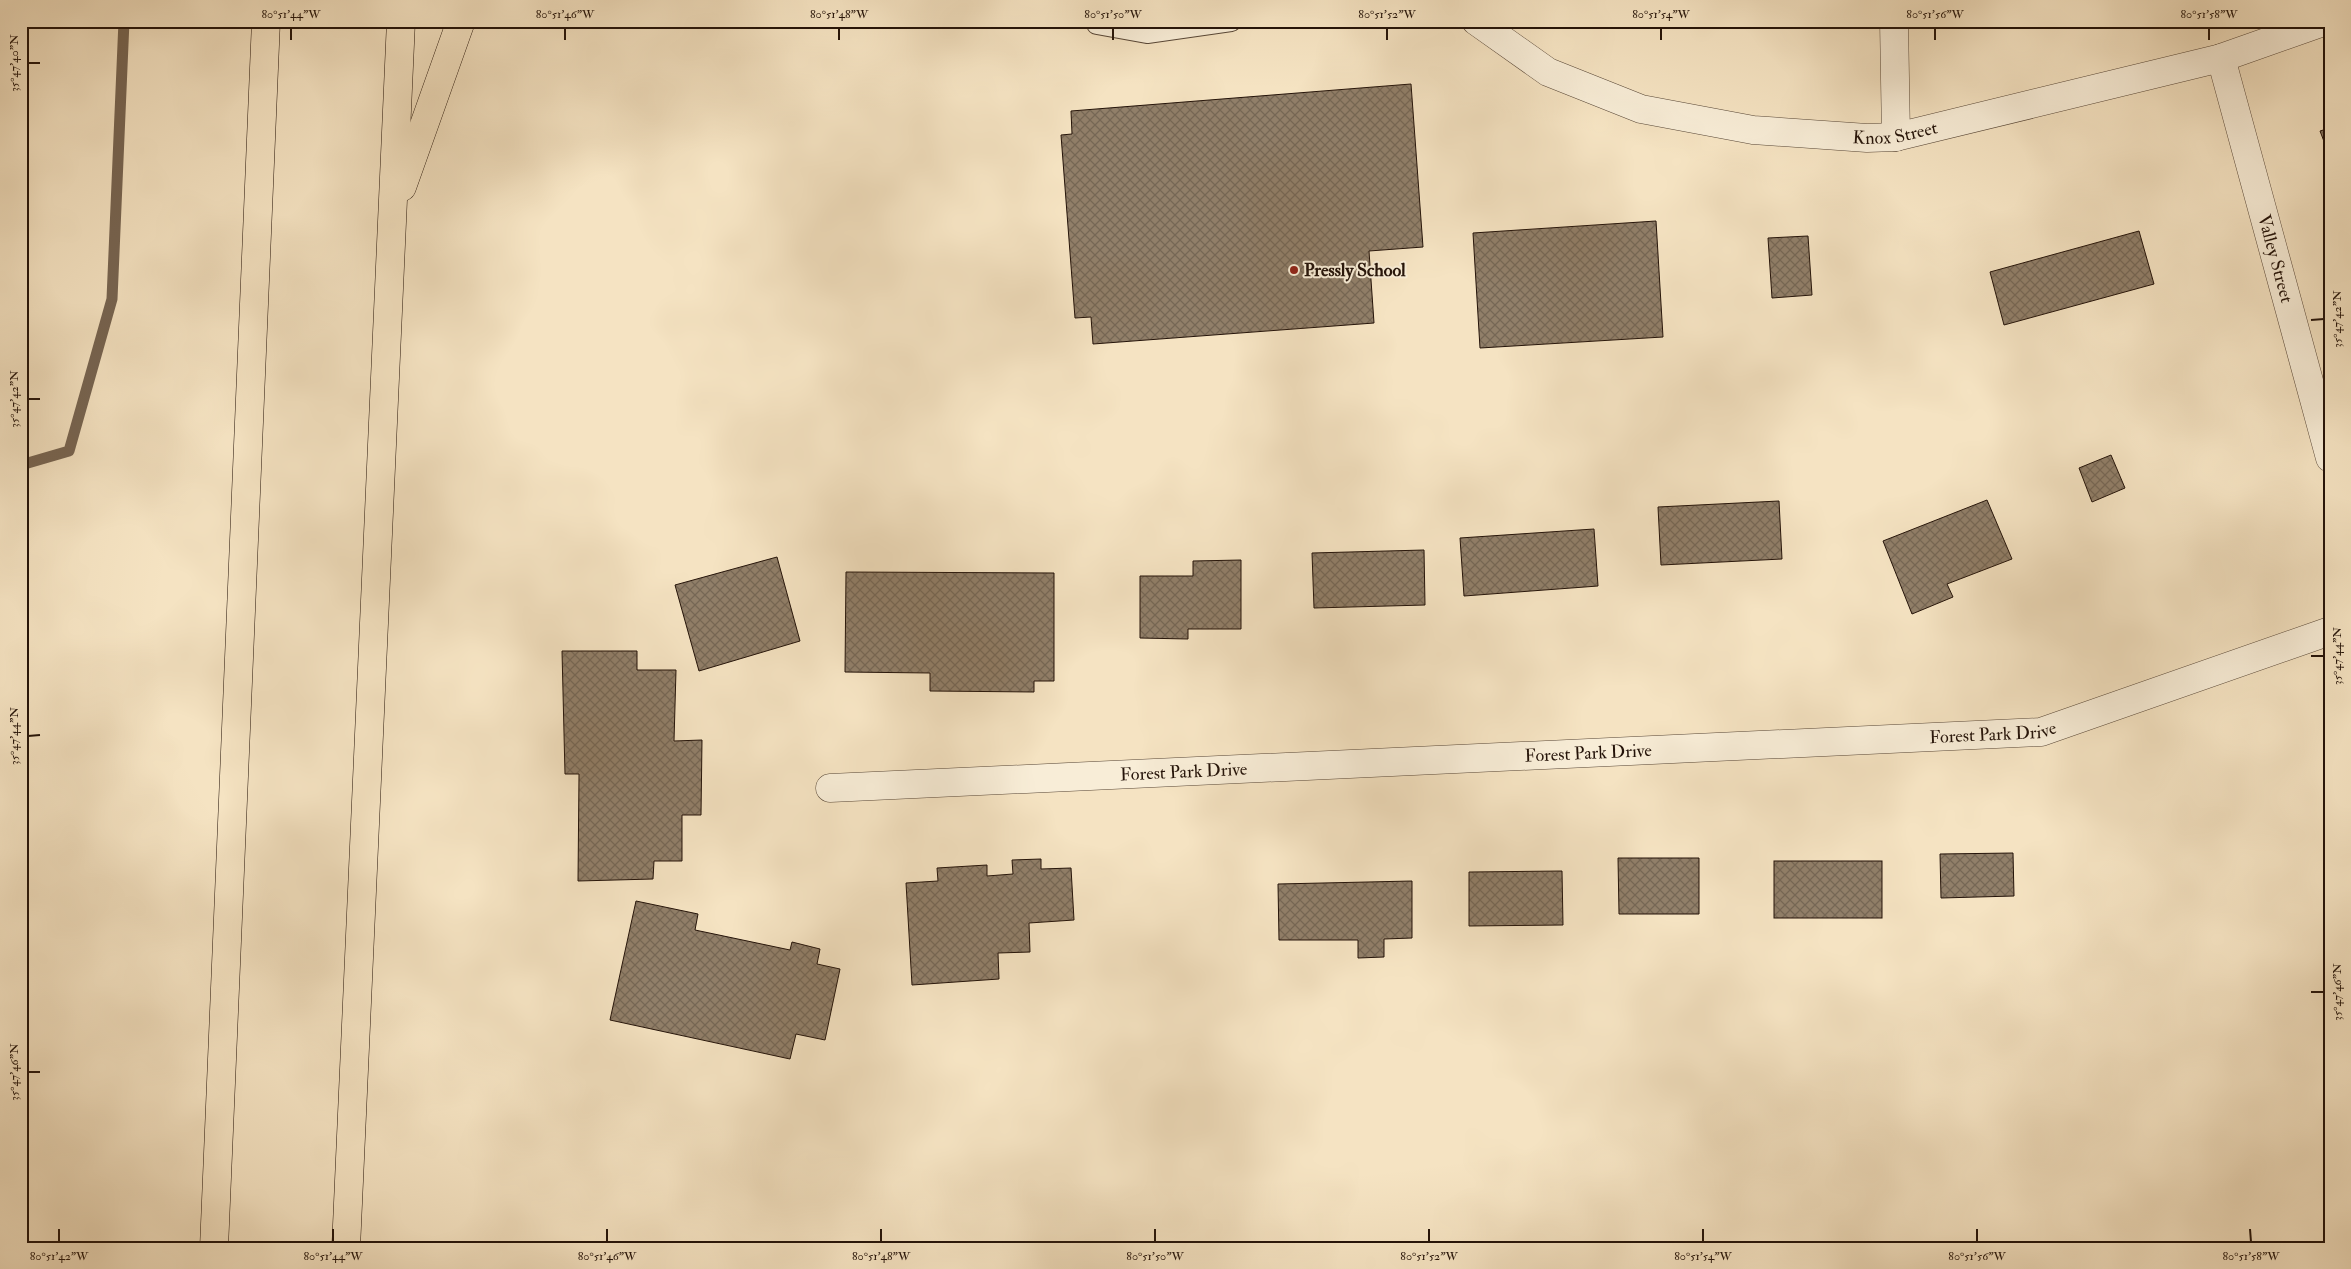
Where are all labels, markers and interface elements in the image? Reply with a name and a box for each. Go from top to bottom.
text: 80°51'44"W [261,7,321,22]
text: 80°51'46"W [536,7,595,22]
text: 80°51'48"W [810,7,869,22]
text: 80°51'50"W [1084,7,1143,22]
text: 80°51'52"W [1358,7,1416,22]
text: 80°51'54"W [1632,7,1691,22]
text: 80°51'56"W [1906,7,1964,22]
text: 80°51'58"W [2180,7,2238,22]
text: 35°47'40"N [7,34,22,92]
street label: Knox Street [1852,116,1940,150]
street label: Valley Street [2253,212,2299,306]
place label: Pressly School [1304,259,1406,282]
marker: Pressly School [1288,264,1300,276]
text: 35°47'42"N [2330,290,2345,348]
text: 35°47'42"N [7,370,22,428]
text: 35°47'44"N [2330,627,2345,685]
text: 35°47'44"N [7,707,22,765]
street label: Forest Park Drive [1929,716,2060,749]
street label: Forest Park Drive [1524,738,1653,767]
street label: Forest Park Drive [1119,757,1248,786]
text: 35°47'46"N [2330,963,2345,1021]
text: 35°47'46"N [7,1043,22,1101]
text: 80°51'42"W [30,1249,89,1264]
text: 80°51'44"W [303,1249,363,1264]
text: 80°51'46"W [578,1249,637,1264]
text: 80°51'48"W [852,1249,911,1264]
text: 80°51'50"W [1126,1249,1185,1264]
text: 80°51'52"W [1400,1249,1458,1264]
text: 80°51'54"W [1674,1249,1733,1264]
text: 80°51'56"W [1948,1249,2006,1264]
text: 80°51'58"W [2222,1249,2280,1264]

